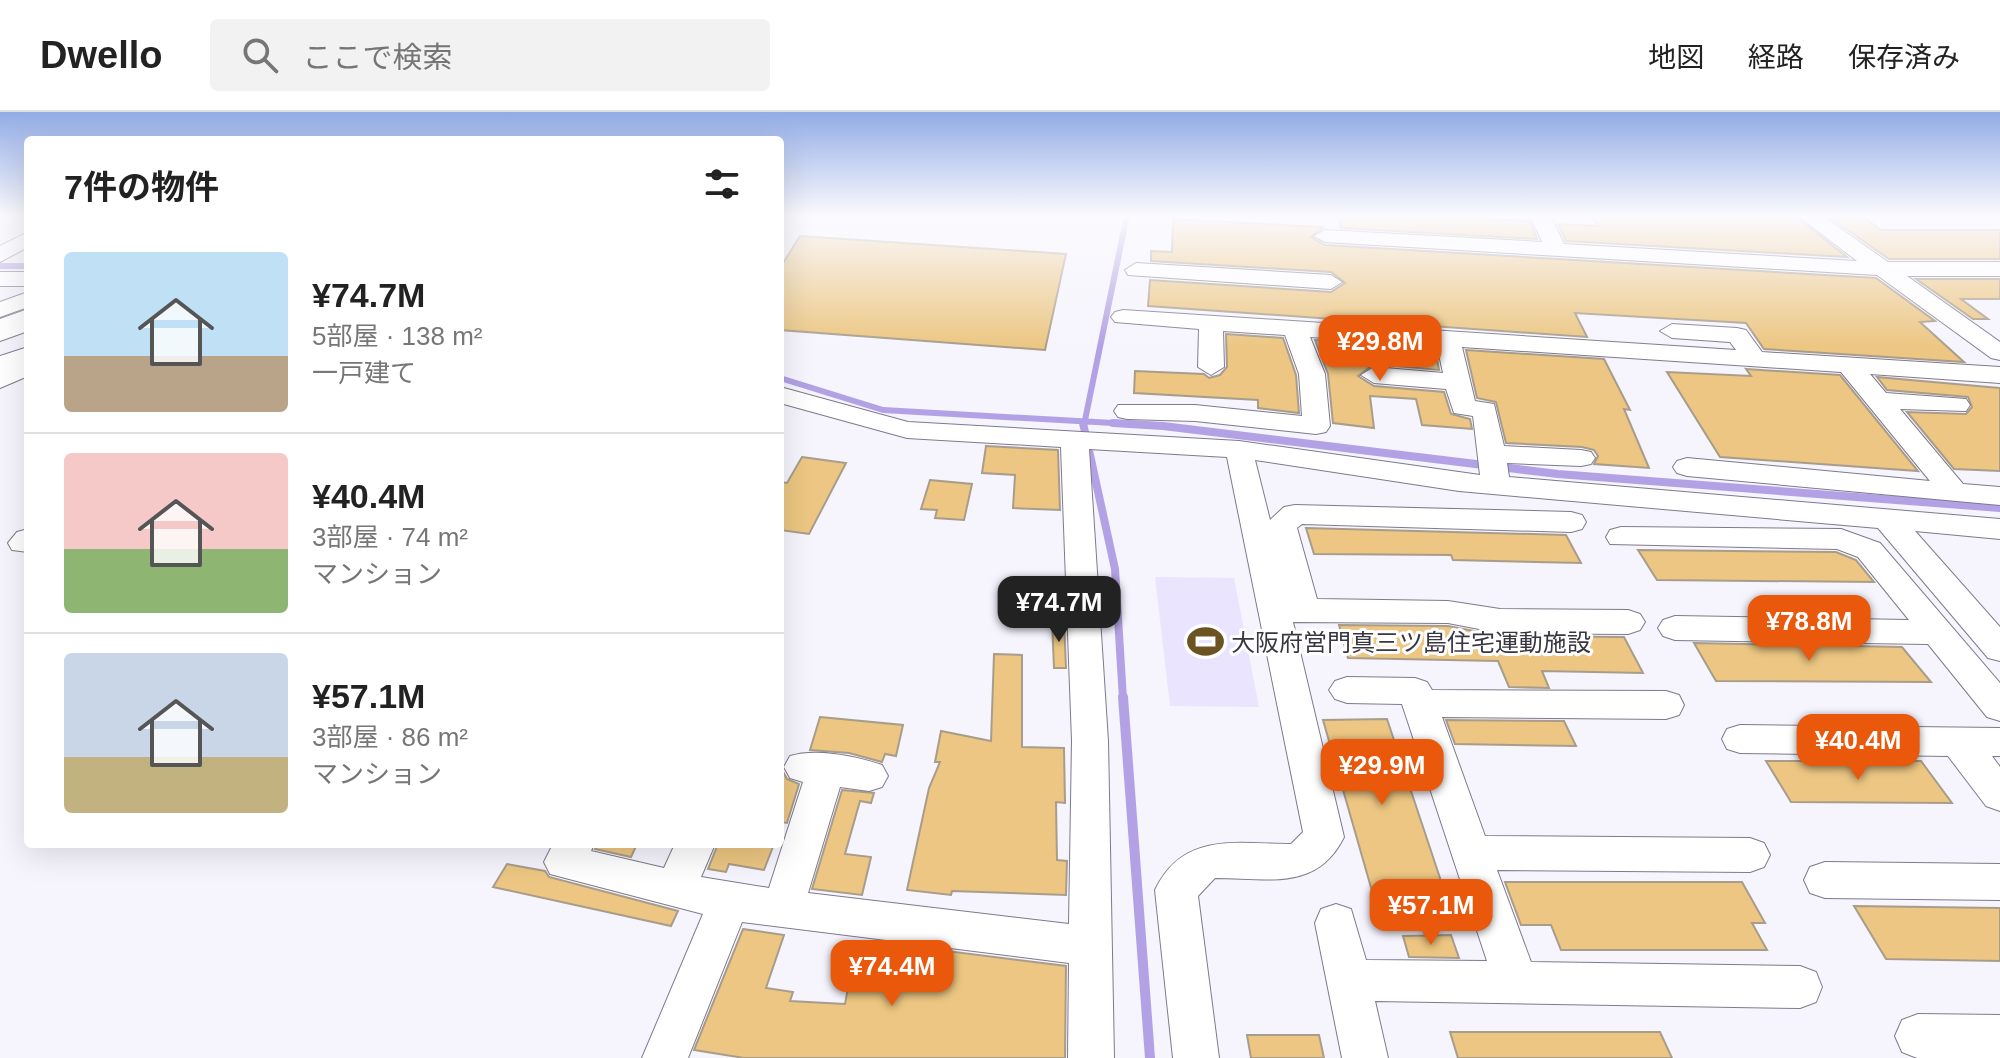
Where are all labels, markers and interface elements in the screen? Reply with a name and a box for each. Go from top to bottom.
search box [210,19,770,91]
icon: search [238,33,282,77]
text: Dwello [40,34,162,76]
text: ここで検索 [302,41,452,74]
text: 地図 [1648,42,1704,73]
text: 経路 [1748,42,1804,73]
text: 保存済み [1848,42,1960,73]
icon: filters [700,162,744,206]
text: 7件の物件 [64,168,219,206]
text: ¥74.7M [312,276,425,314]
icon: home [128,284,224,380]
pin: ¥29.8M [1315,315,1445,383]
text: 5部屋 · 138 m² [312,321,483,351]
text: ¥29.8M [1337,326,1423,356]
text: 一戸建て [312,358,416,388]
text: ¥40.4M [312,477,425,515]
icon: home [128,485,224,581]
text: 3部屋 · 74 m² [312,522,468,552]
text: マンション [312,559,442,589]
pin: ¥74.7M [994,576,1124,644]
text: ¥74.7M [1016,587,1102,617]
pin: ¥78.8M [1744,595,1874,663]
text: ¥78.8M [1766,606,1852,636]
sports icon: 大阪府営門真三ツ島住宅運動施設 [1186,623,1224,661]
place label: 大阪府営門真三ツ島住宅運動施設 [1231,629,1591,656]
text: ¥57.1M [312,677,425,715]
icon: home [128,685,224,781]
pin: ¥40.4M [1793,714,1923,782]
text: 3部屋 · 86 m² [312,722,468,752]
text: ¥40.4M [1815,725,1901,755]
pin: ¥29.9M [1317,739,1447,807]
text: ¥29.9M [1339,750,1425,780]
text: マンション [312,759,442,789]
pin: ¥57.1M [1366,879,1496,947]
text: ¥57.1M [1388,890,1474,920]
pin: ¥74.4M [827,940,957,1008]
text: ¥74.4M [849,951,935,981]

